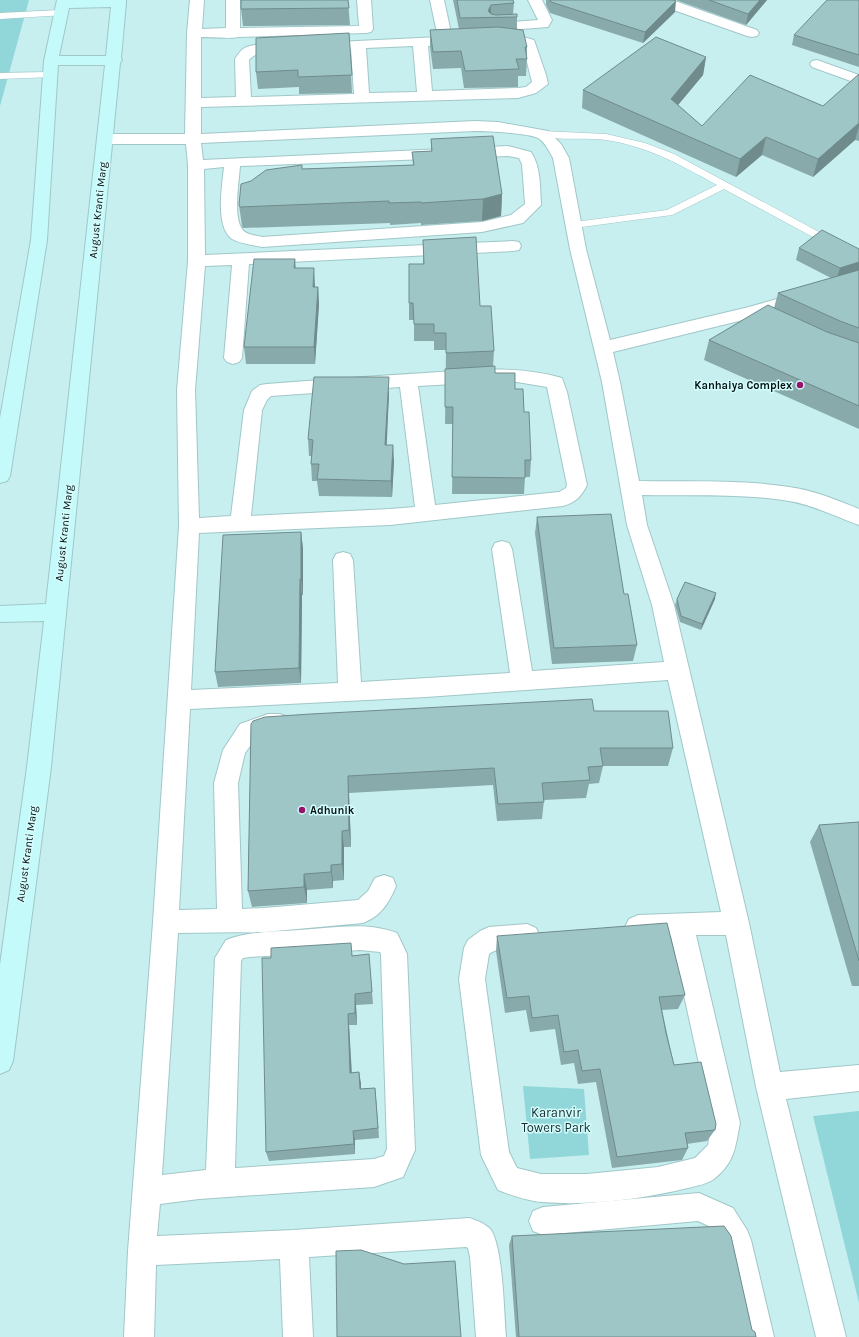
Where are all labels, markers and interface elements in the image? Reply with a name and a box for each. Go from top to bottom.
street label: August Kranti Marg [86,160,110,259]
place label: Kanhaiya Complex [694,379,792,392]
marker: Kanhaiya Complex [795,380,805,390]
street label: August Kranti Marg [52,483,76,582]
street label: August Kranti Marg [14,804,40,903]
place label: Adhunik [310,804,355,817]
marker: Adhunik [297,805,307,815]
park label: Karanvir Towers Park [521,1105,591,1135]

